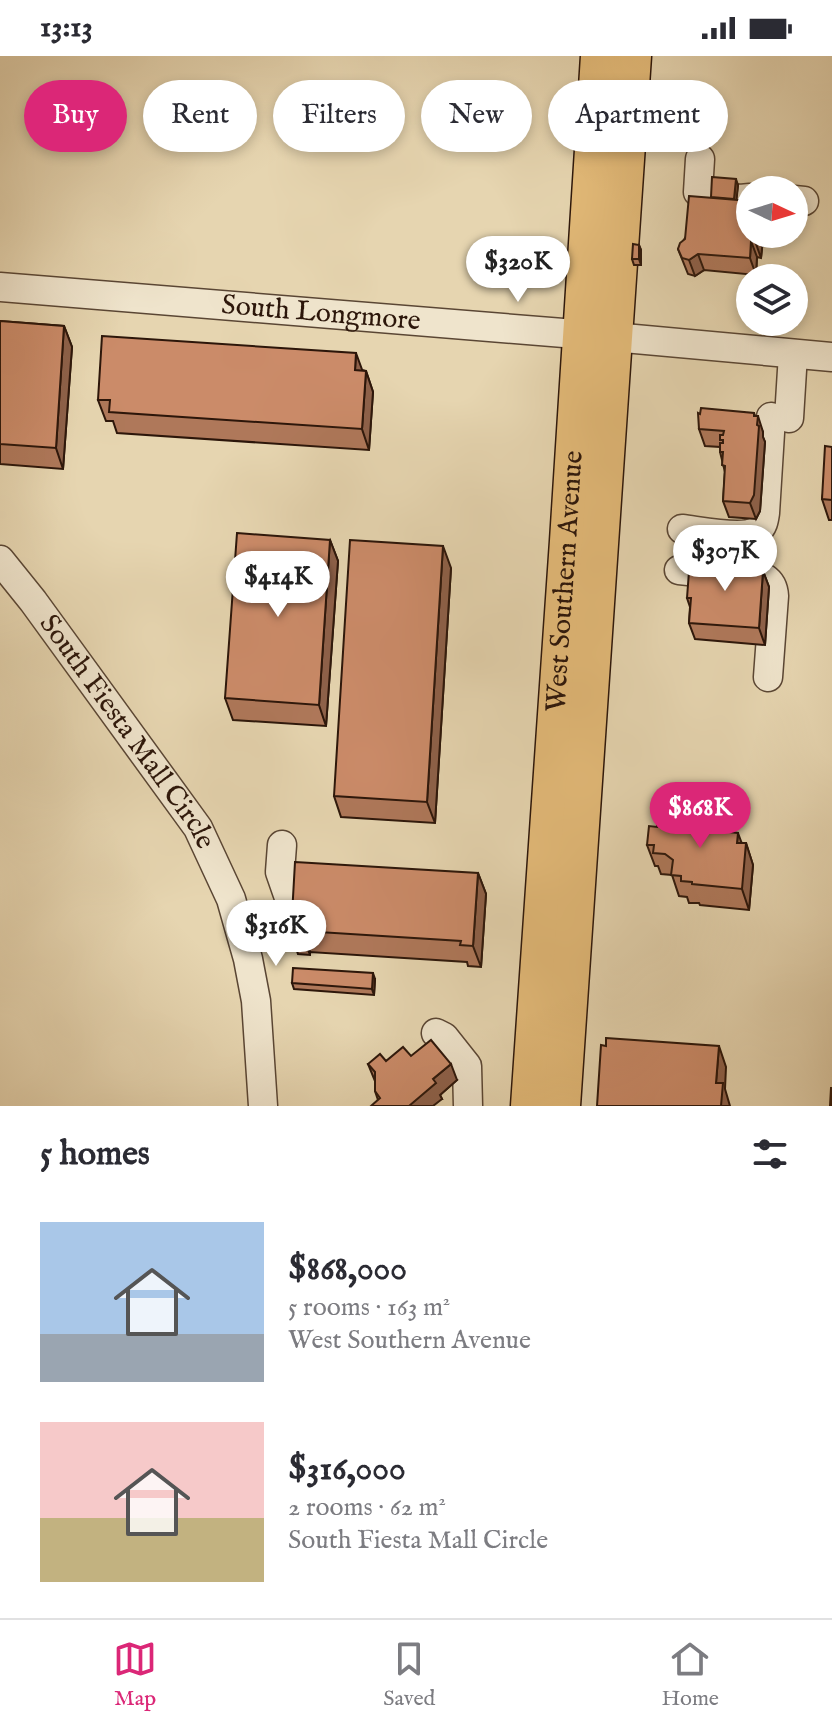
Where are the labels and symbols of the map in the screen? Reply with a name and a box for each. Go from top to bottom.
north arrow [736,176,808,248]
pin: $320K [462,236,574,304]
street label: South Longmore [220,288,422,339]
street label: West Southern Avenue [539,449,591,713]
pin: $307K [669,525,781,593]
pin: $414K [222,551,334,619]
street label: South Fiesta Mall Circle [31,608,223,854]
pin: $868K [644,782,756,850]
pin: $316K [220,900,332,968]

